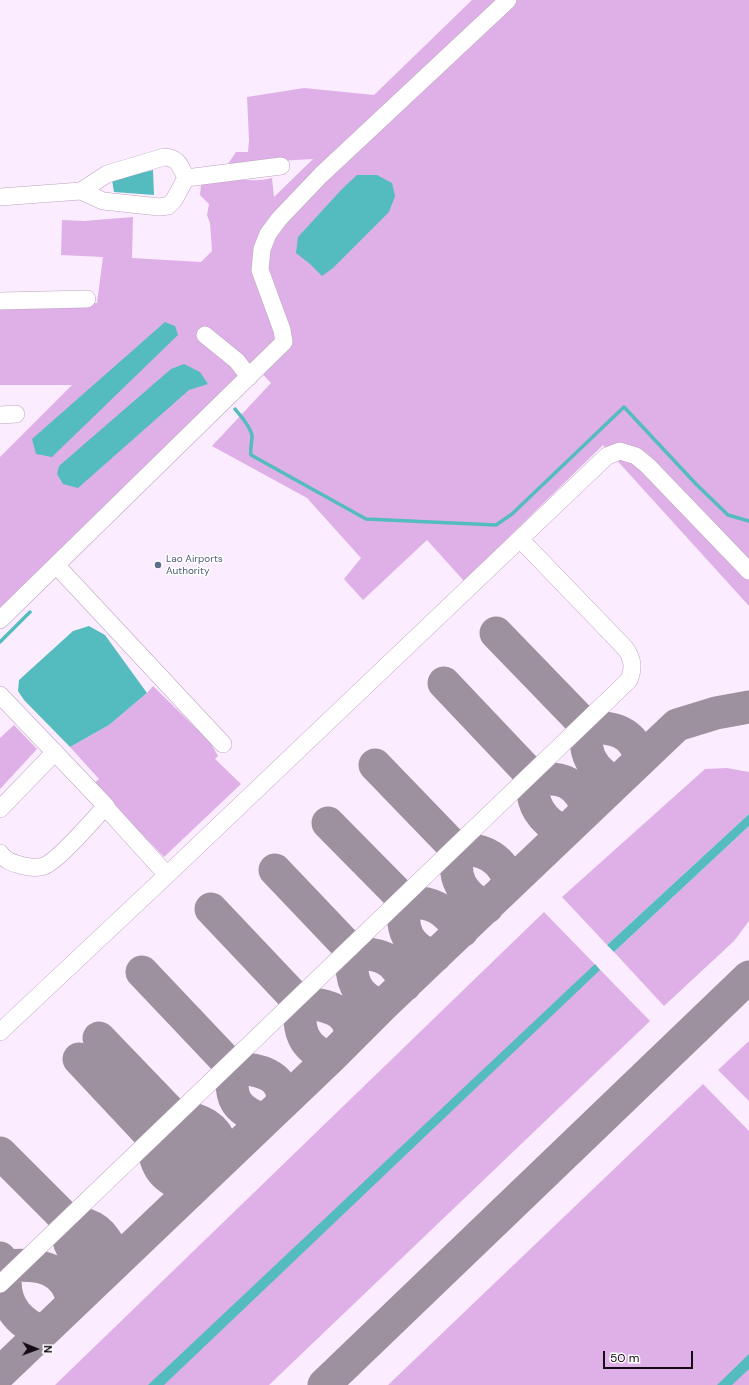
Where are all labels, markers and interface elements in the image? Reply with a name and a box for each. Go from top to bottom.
place label: Lao Airports Authority [166,553,223,576]
marker: Lao Airports Authority [153,560,163,570]
north arrow [16,1329,56,1369]
scale bar [605,1343,695,1369]
text: N [41,1345,55,1353]
text: 50 m [610,1350,639,1366]

